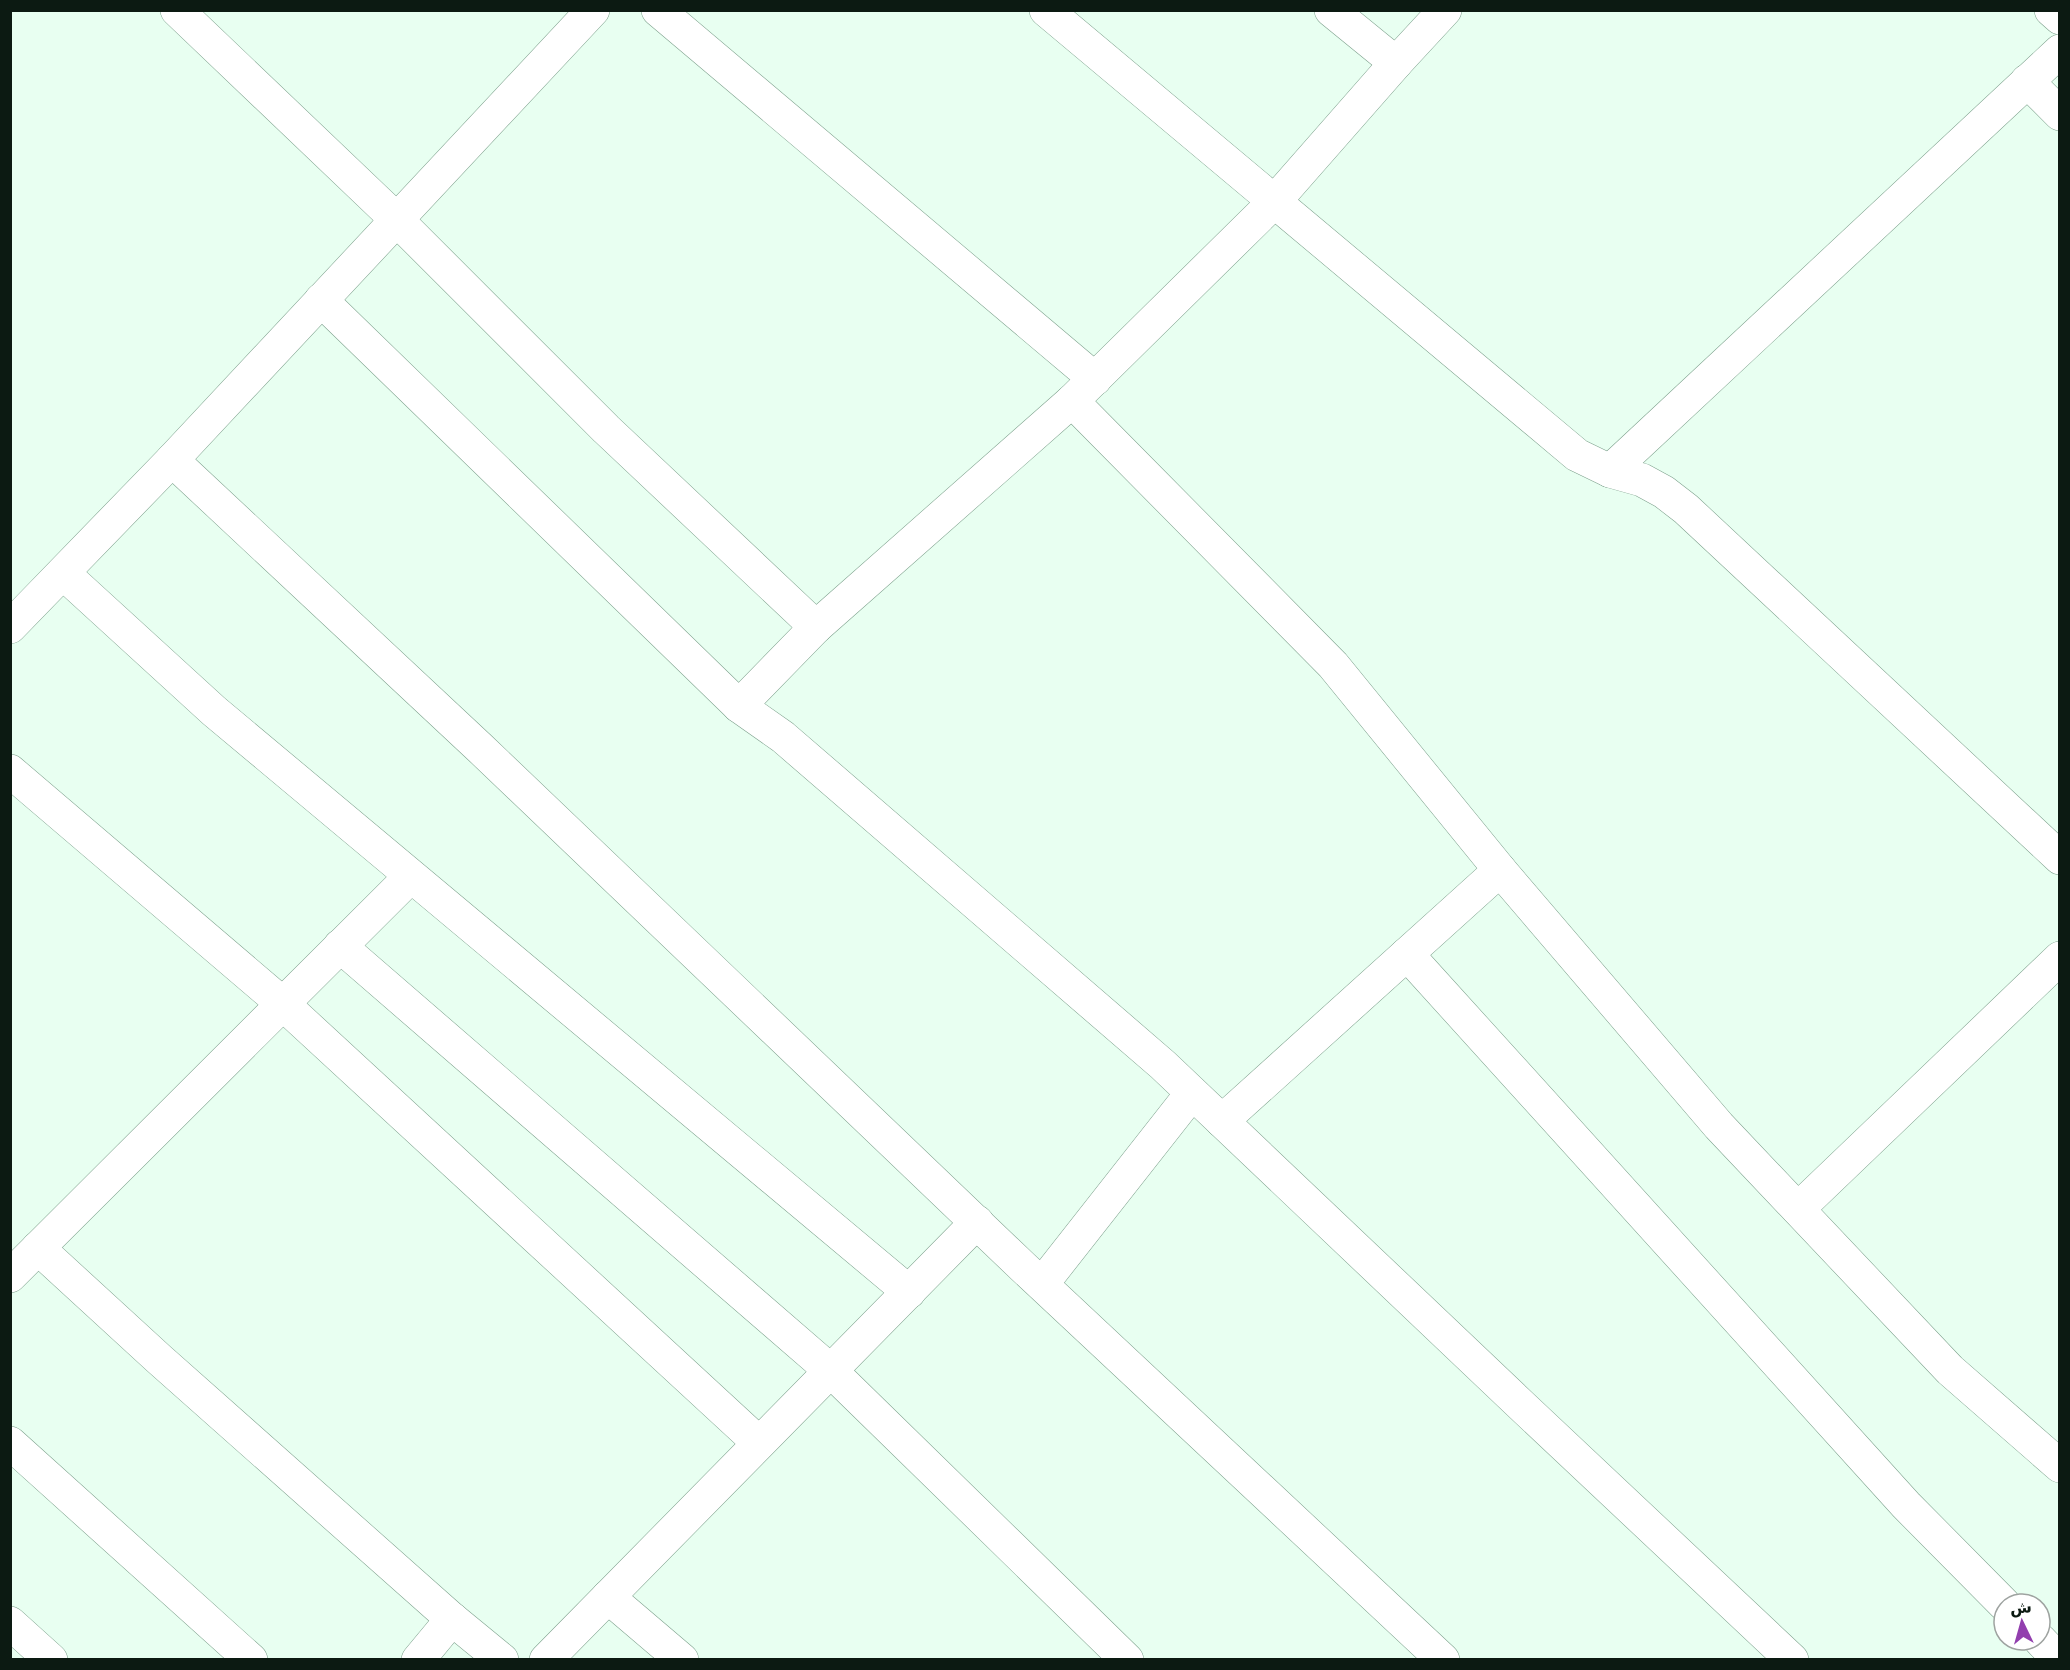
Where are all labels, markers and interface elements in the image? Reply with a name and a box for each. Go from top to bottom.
north arrow [1992,1592,2052,1652]
text: ش [2009,1597,2033,1618]

